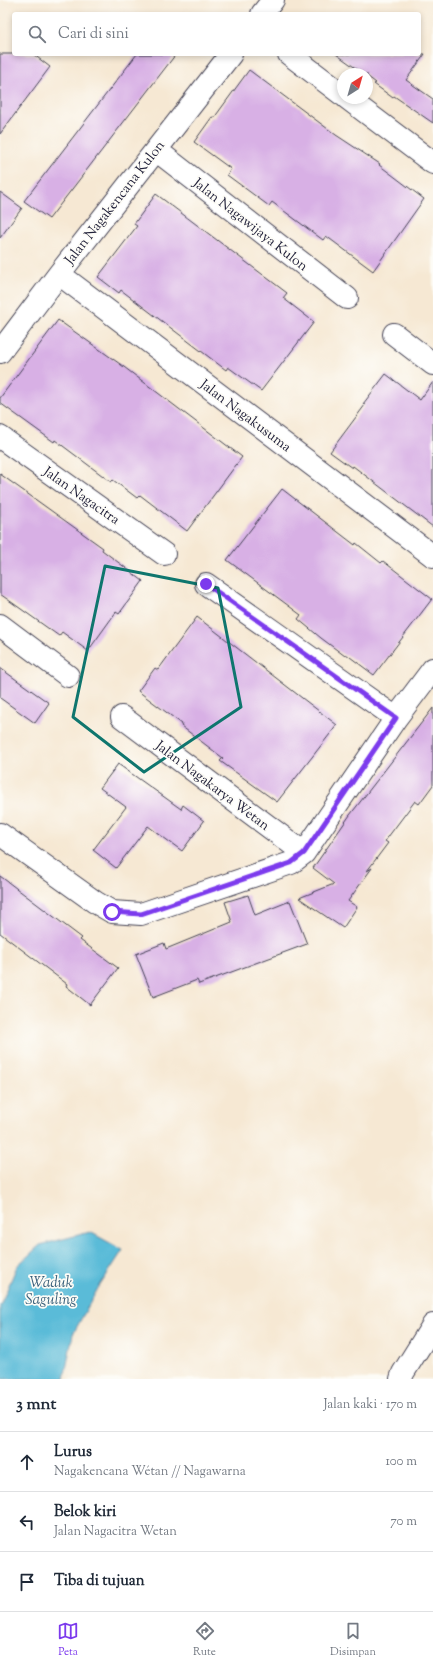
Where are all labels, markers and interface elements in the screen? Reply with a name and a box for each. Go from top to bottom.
search box [12,12,421,56]
icon: search [26,23,48,45]
text: Cari di sini [58,24,129,45]
north arrow [337,68,373,104]
street label: Jalan Nagakencana Kulon [60,137,170,270]
street label: Jalan Nagawijaya Kulon [187,174,311,277]
street label: Jalan Nagakusuma [194,375,295,458]
street label: Jalan Nagacitra [38,462,124,531]
route end [197,575,215,593]
street label: Jalan Nagakarya Wetan [150,736,273,836]
route start [103,903,121,921]
water label: Waduk Saguling [25,1273,77,1311]
text: 3 mnt [16,1393,56,1417]
text: Jalan kaki · 170 m [323,1396,417,1414]
text: Lurus [54,1442,92,1463]
icon: ahead [16,1451,38,1473]
text: 100 m [385,1453,417,1471]
text: Nagakencana Wétan // Nagawarna [54,1463,246,1481]
text: Belok kiri [54,1502,116,1523]
icon: left [16,1511,38,1533]
text: 70 m [390,1513,417,1531]
text: Jalan Nagacitra Wetan [54,1523,177,1541]
icon: arrive [16,1571,38,1593]
text: Tiba di tujuan [54,1571,145,1592]
tab: Peta [57,1620,79,1660]
tab: Rute [193,1620,216,1660]
tab: Disimpan [330,1620,376,1660]

